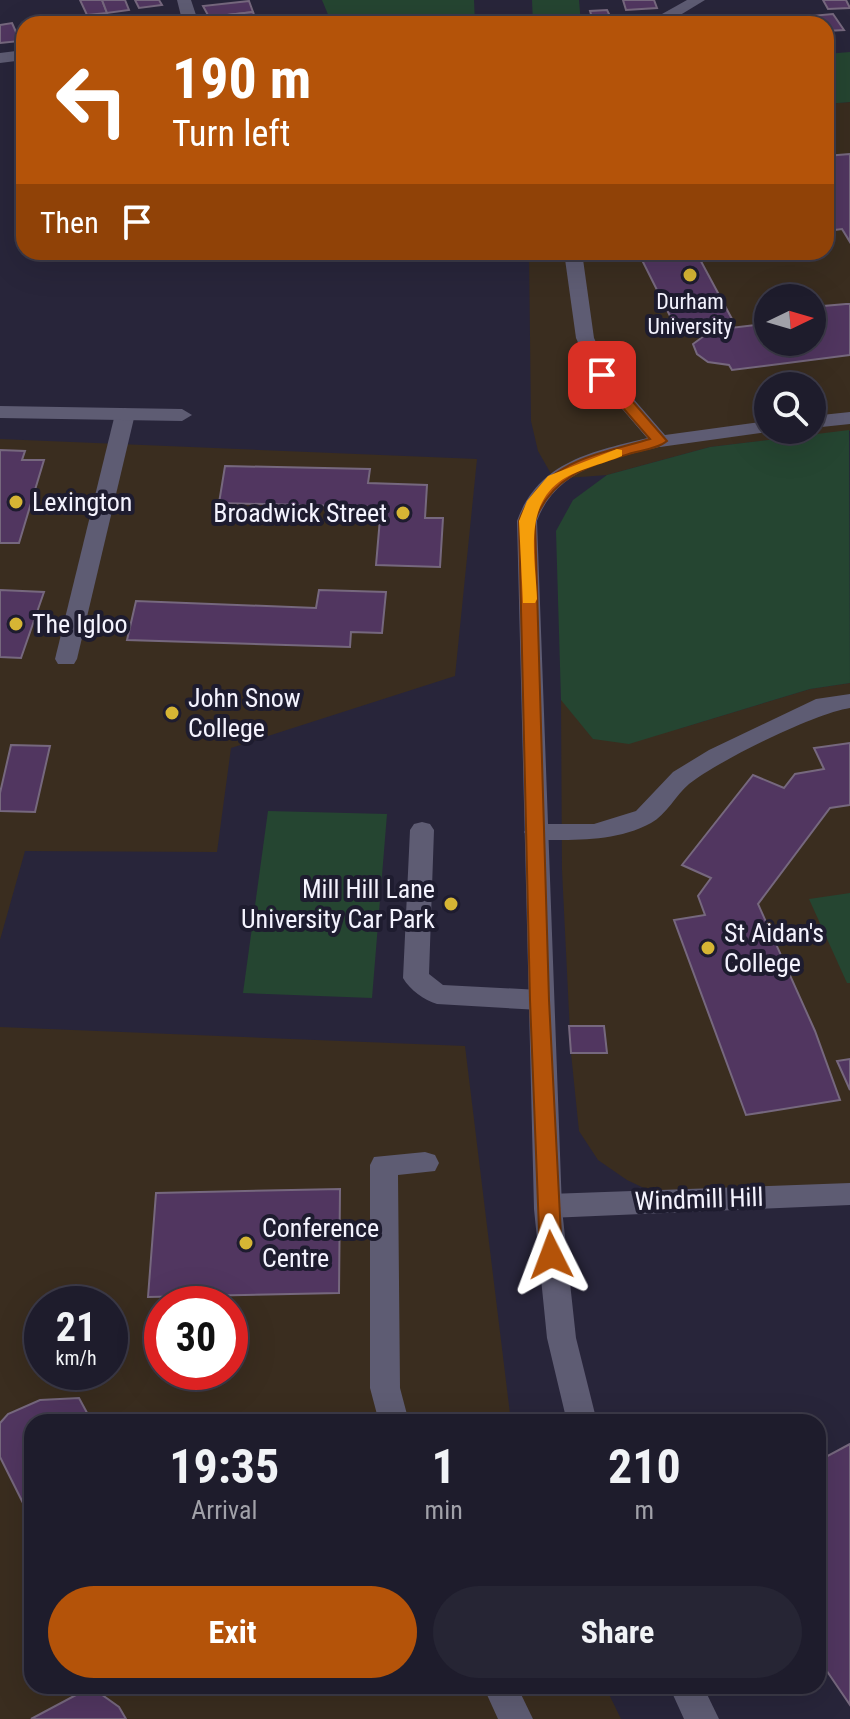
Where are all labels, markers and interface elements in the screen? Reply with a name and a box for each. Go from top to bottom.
text: 190 m [172,46,311,112]
icon: left [40,48,144,152]
text: Turn left [172,113,290,155]
icon: arrive [115,200,159,244]
text: Then [40,205,99,240]
marker: Durham University [681,266,699,284]
north arrow [754,284,826,356]
map controls [754,284,826,444]
place label: Durham University [647,289,733,339]
pin [568,341,636,409]
icon: arrive [580,353,624,397]
button: search [754,372,826,444]
place label: Lexington [32,487,132,517]
marker: Lexington [7,493,25,511]
place label: Broadwick Street [213,498,387,528]
marker: Broadwick Street [394,504,412,522]
place label: The Igloo [32,609,128,639]
marker: The Igloo [7,615,25,633]
place label: John Snow College [188,683,301,743]
marker: John Snow College [163,704,181,722]
place label: Mill Hill Lane University Car Park [241,874,435,934]
marker: Mill Hill Lane University Car Park [442,895,460,913]
place label: St Aidan's College [724,918,824,978]
marker: St Aidan's College [699,939,717,957]
street label: Windmill Hill [634,1182,764,1216]
place label: Conference Centre [262,1213,379,1273]
position arrow [509,1213,593,1297]
marker: Conference Centre [237,1234,255,1252]
speed limit sign: 30 [144,1286,248,1390]
text: 21 [56,1304,96,1351]
text: km/h [55,1346,97,1370]
text: 19:35 [169,1438,279,1495]
text: 1 [432,1438,456,1495]
text: 210 [608,1438,681,1495]
text: Arrival [191,1495,257,1525]
text: min [425,1495,463,1525]
text: m [635,1495,654,1525]
button: Exit [48,1586,417,1678]
button: Share [433,1586,802,1678]

